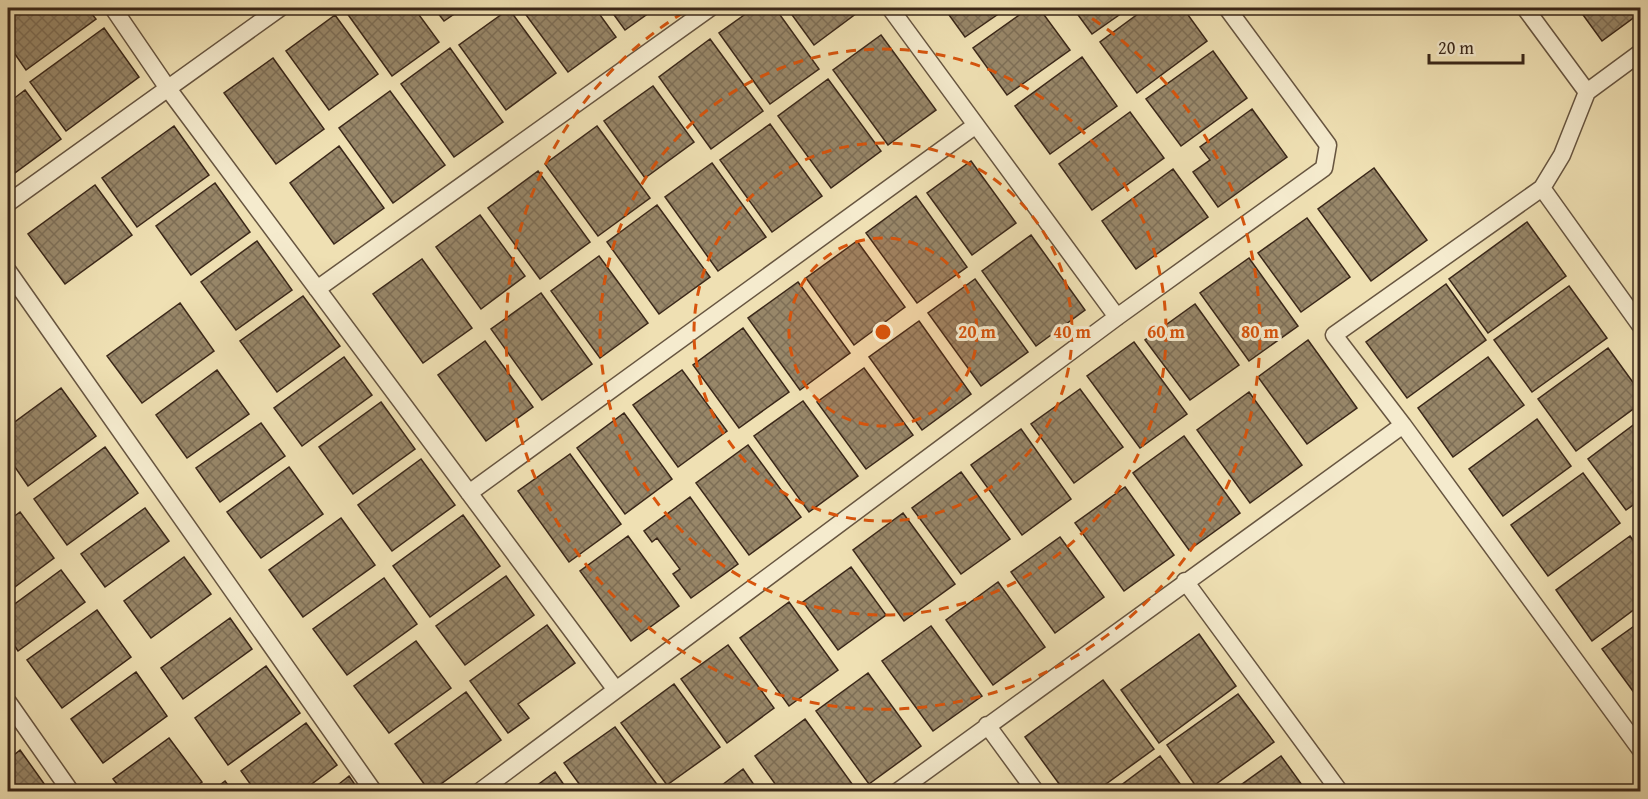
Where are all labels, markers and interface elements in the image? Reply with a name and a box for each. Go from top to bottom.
scale bar [1429,27,1524,65]
text: 20 m [1438,34,1474,61]
text: 20 m [958,318,997,345]
text: 40 m [1053,318,1092,345]
text: 60 m [1147,318,1186,345]
text: 80 m [1241,318,1280,345]
centre of rings [873,322,893,342]

